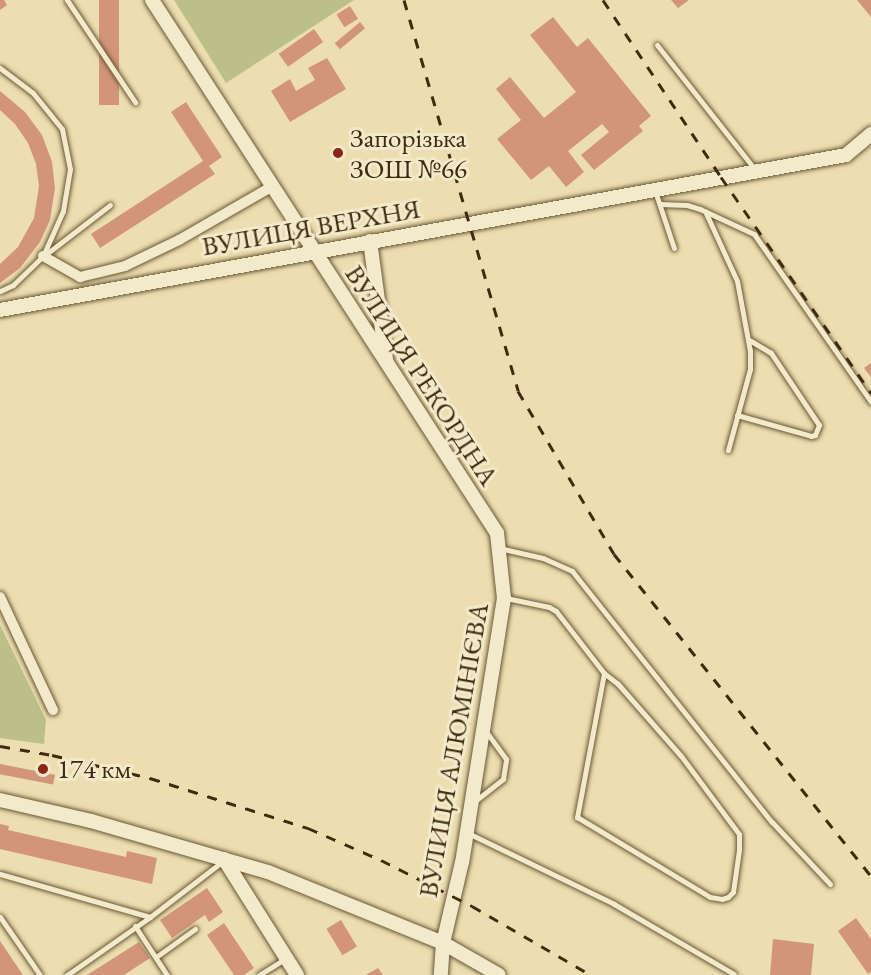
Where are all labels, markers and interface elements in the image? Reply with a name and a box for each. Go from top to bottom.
place label: Запорізька ЗОШ №66 [350,121,467,184]
marker: Запорізька ЗОШ №66 [331,146,345,160]
street label: ВУЛИЦЯ ВЕРХНЯ [199,192,423,262]
street label: ВУЛИЦЯ РЕКОРДНА [339,259,505,491]
street label: ВУЛИЦЯ АЛЮМІНІЄВА [411,600,495,900]
place label: 174 км [57,753,131,785]
marker: 174 км [34,760,52,778]

